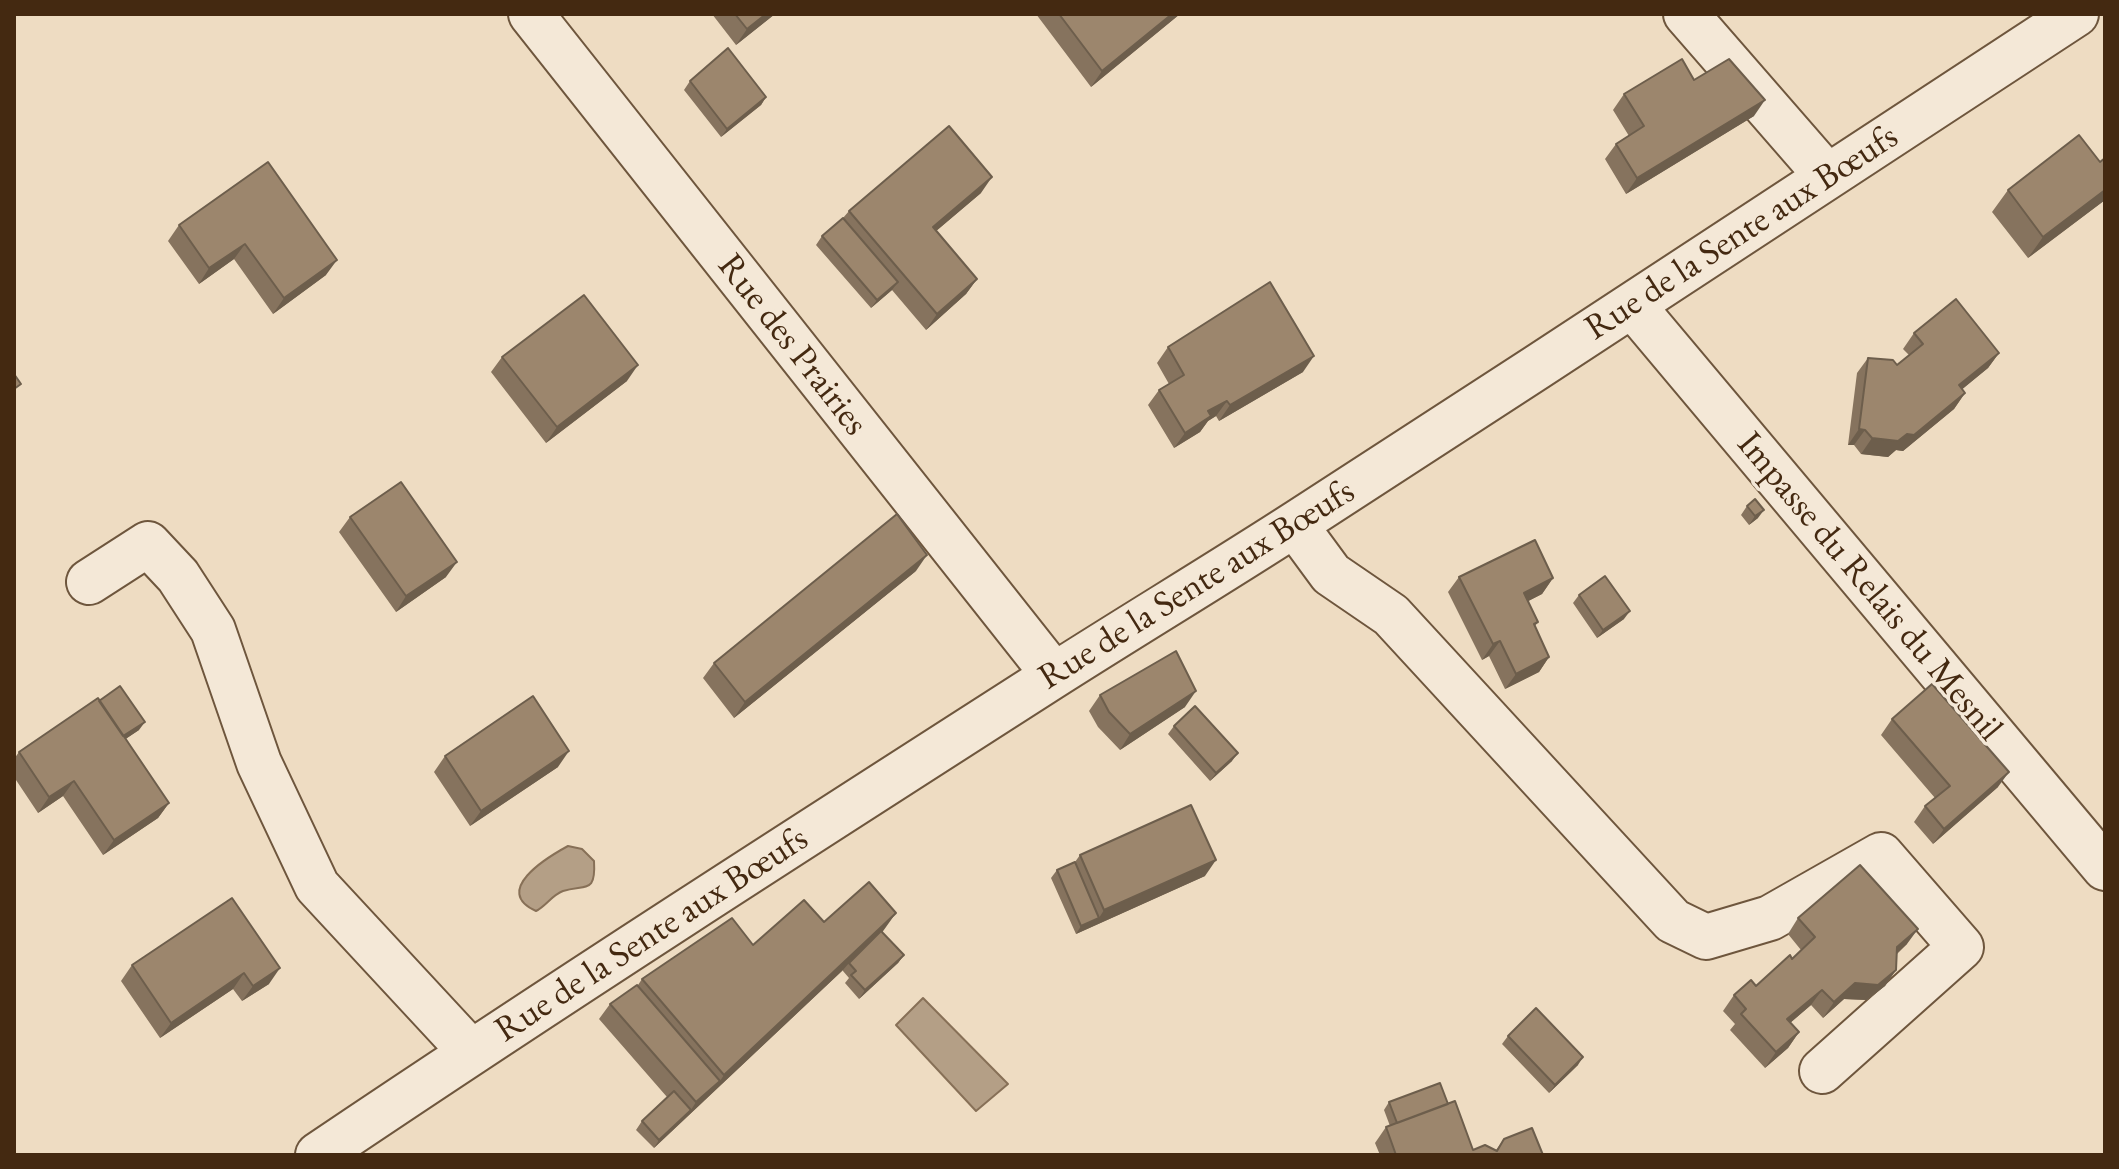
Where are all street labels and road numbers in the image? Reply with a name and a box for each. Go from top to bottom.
street label: Rue de la Sente aux Bœufs [1577,116,1907,350]
street label: Rue des Prairies [708,246,876,444]
street label: Impasse du Relais du Mesnil [1727,424,2011,750]
street label: Rue de la Sente aux Bœufs [1031,470,1363,700]
street label: Rue de la Sente aux Bœufs [487,818,817,1052]

